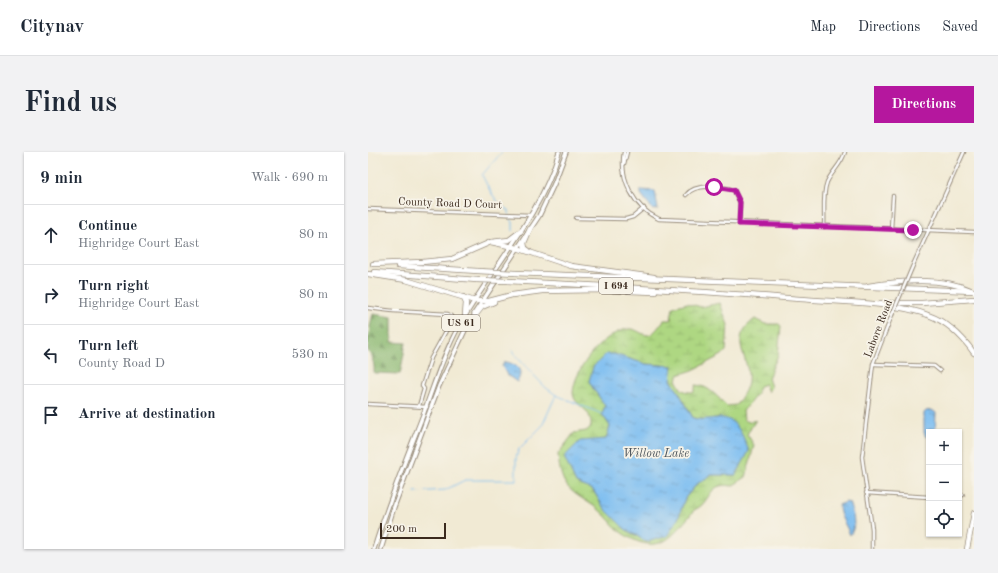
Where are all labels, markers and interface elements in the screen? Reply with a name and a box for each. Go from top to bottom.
text: Citynav [20,18,84,37]
text: Map [810,20,836,34]
text: Directions [858,20,920,34]
text: Saved [942,20,978,34]
button: Directions [874,86,974,123]
text: Find us [24,90,117,118]
text: 9 min [40,170,83,187]
text: Walk · 690 m [251,171,328,184]
route start [705,178,723,196]
street label: County Road D Court [398,197,502,211]
text: Continue [78,219,137,234]
route end [904,221,922,239]
icon: ahead [40,224,62,246]
text: 80 m [299,228,328,241]
text: Highridge Court East [78,237,199,250]
road number: I 694 [599,278,633,294]
text: Turn right [78,279,149,294]
icon: right [40,284,62,306]
text: 80 m [299,288,328,301]
text: Highridge Court East [78,297,199,310]
street label: Labore Road [863,298,895,359]
road number: US 61 [442,315,480,331]
text: Turn left [78,339,138,354]
icon: left [40,344,62,366]
text: 530 m [291,348,328,361]
text: County Road D [78,357,165,370]
icon: arrive [40,404,62,426]
text: Arrive at destination [78,407,216,422]
map controls [926,429,962,537]
button: + [926,429,962,465]
water label: Willow Lake [623,448,689,460]
button: − [926,465,962,501]
button: locate [926,501,962,537]
scale bar [380,521,446,540]
text: 200 m [386,524,417,535]

